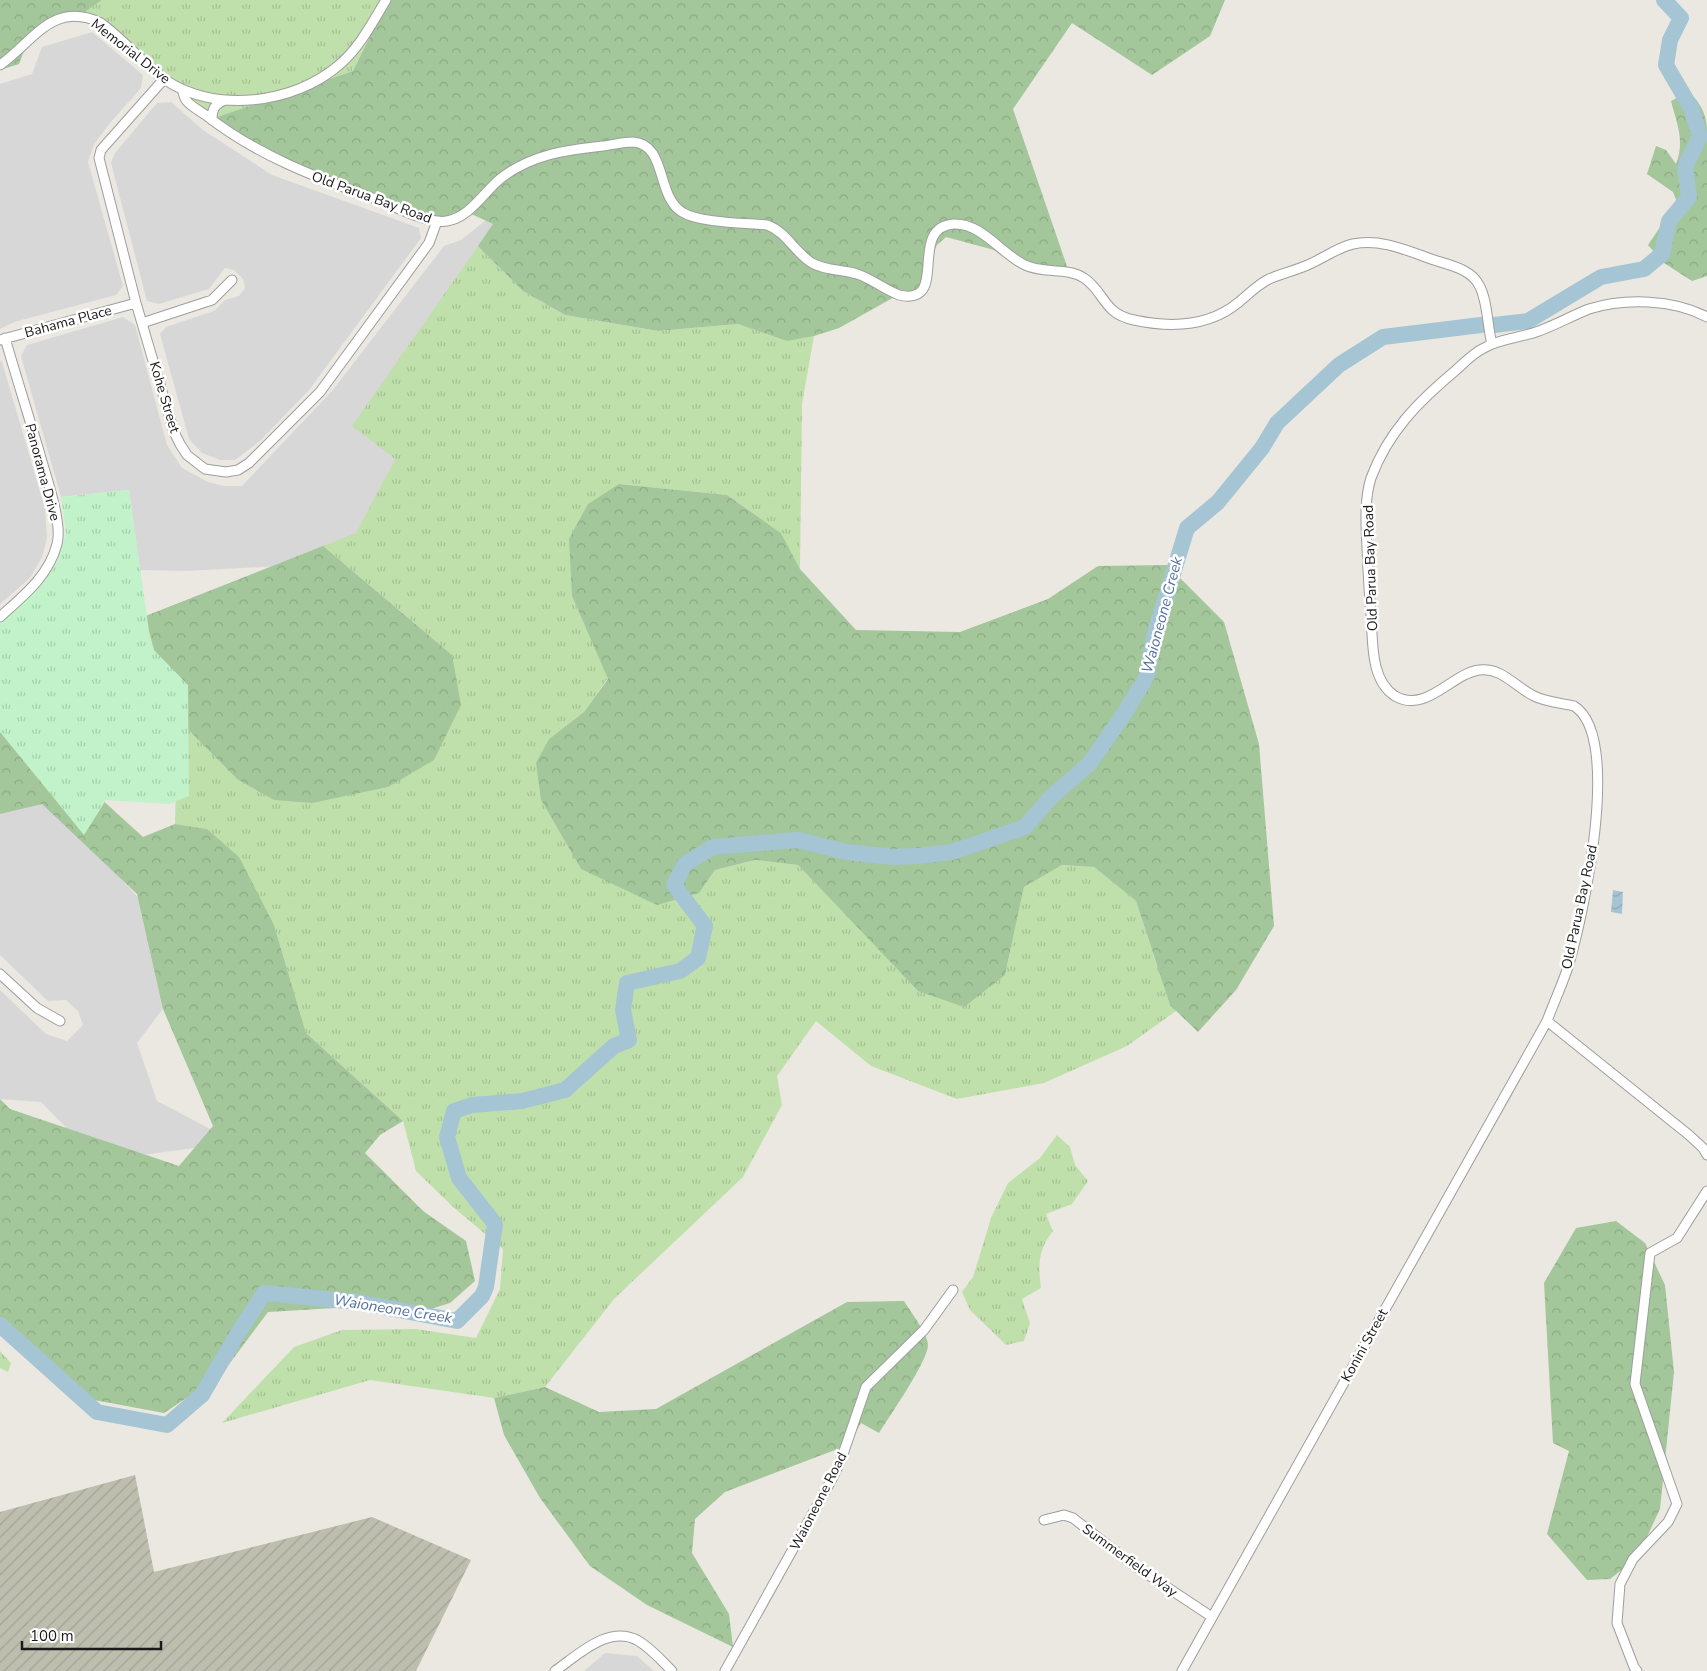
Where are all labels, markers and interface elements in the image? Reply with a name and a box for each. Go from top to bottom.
street label: Memorial Drive [87,14,174,88]
street label: Old Parua Bay Road [309,167,435,228]
street label: Bahama Place [22,301,114,342]
street label: Kohe Street [145,359,184,435]
street label: Panorama Drive [20,421,65,523]
street label: Old Parua Bay Road [1359,504,1382,632]
water label: Waioneone Creek [1137,554,1187,675]
street label: Old Parua Bay Road [1557,843,1602,971]
water label: Waioneone Creek [332,1290,454,1328]
street label: Konini Street [1337,1305,1392,1385]
street label: Waioneone Road [786,1449,851,1554]
street label: Summerfield Way [1078,1519,1182,1602]
scale bar [22,1618,161,1650]
text: 100 m [30,1626,74,1646]

